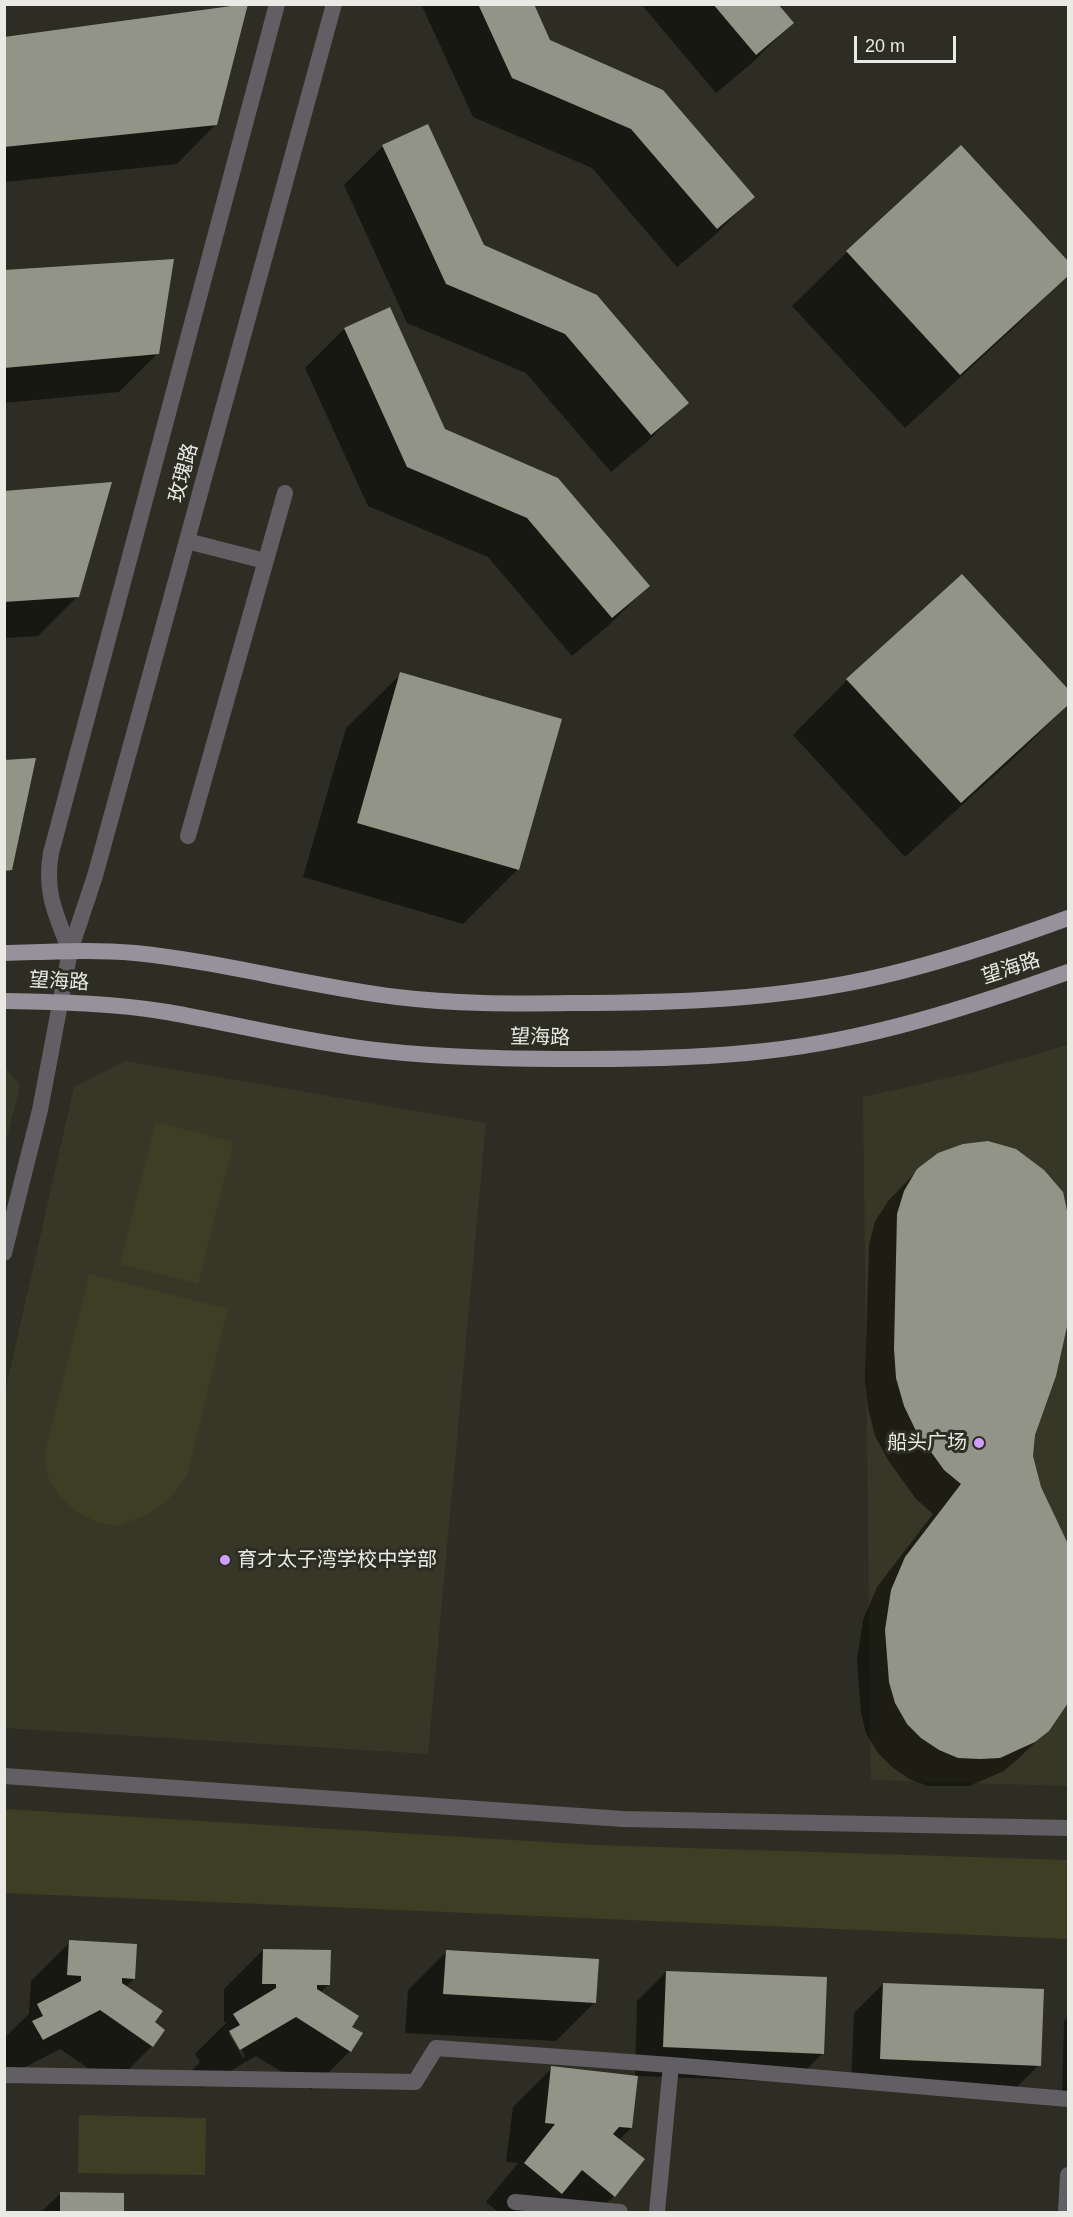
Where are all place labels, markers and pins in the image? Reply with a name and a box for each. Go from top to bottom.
place label: 船头广场 [887,1431,967,1455]
marker: 船头广场 [972,1436,986,1450]
place label: 育才太子湾学校中学部 [237,1548,437,1572]
marker: 育才太子湾学校中学部 [218,1553,232,1567]

